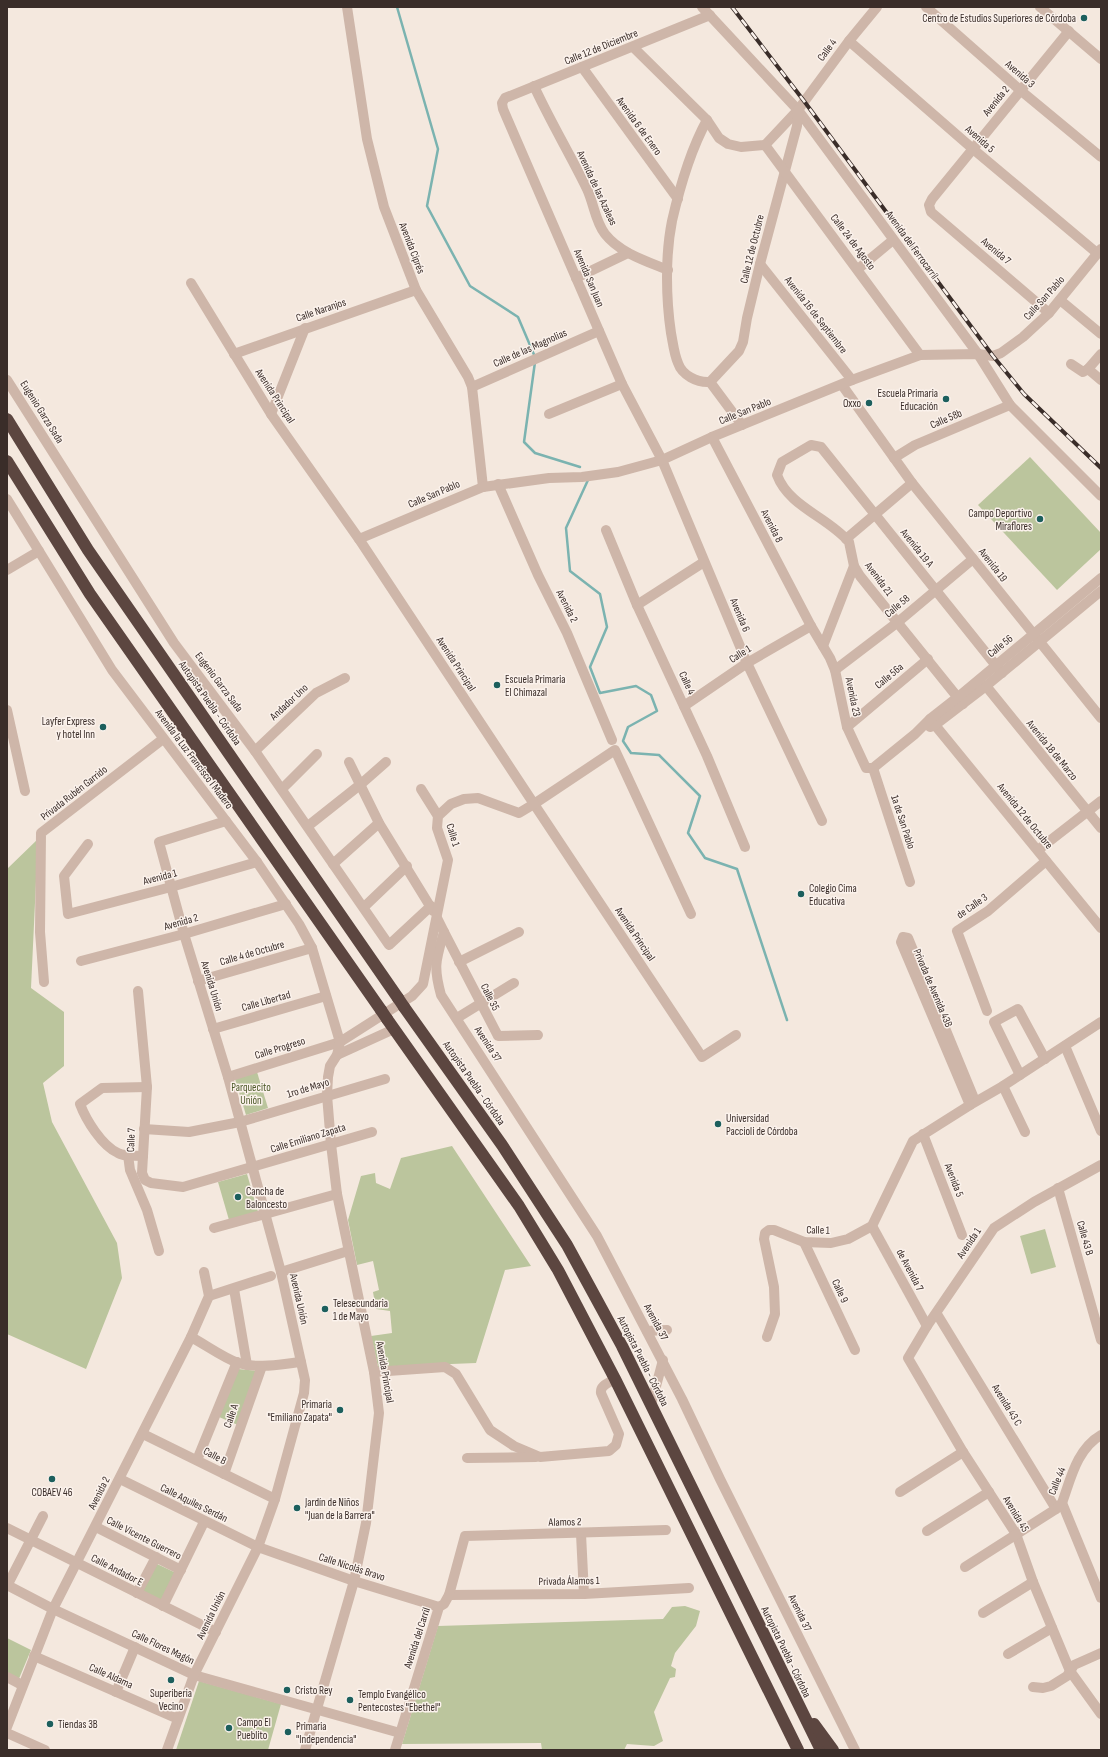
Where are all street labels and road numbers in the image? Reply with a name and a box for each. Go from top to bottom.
street label: Calle 12 de Diciembre [562,26,640,68]
street label: Calle 4 [815,36,840,64]
street label: Avenida 3 [1002,57,1038,91]
street label: Avenida 2 [979,83,1012,119]
street label: Avenida 6 de Enero [613,93,665,158]
street label: Avenida 5 [962,122,997,155]
street label: Avenida de las Azaleas [574,148,620,227]
street label: Avenida del Ferrocarril [882,207,941,282]
street label: Calle 24 de Agosto [828,211,879,273]
street label: Calle 12 de Octubre [737,213,767,285]
street label: Avenida Ciprés [396,220,428,275]
street label: Avenida 7 [978,234,1014,268]
street label: Avenida San Juan [571,246,607,309]
street label: Avenida 16 de Septiembre [781,273,850,356]
street label: Calle San Pablo [1021,273,1068,323]
street label: Calle Naranjos [294,295,348,325]
street label: Calle de las Magnolias [491,326,569,370]
street label: Avenida Principal [252,365,297,426]
street label: Eugenio Garza Sada [18,378,66,446]
street label: Calle San Pablo [717,395,773,427]
street label: Calle 58b [928,406,964,432]
street label: Calle San Pablo [406,477,462,511]
street label: Avenida 8 [758,506,786,545]
street label: Avenida 19 A [897,525,937,570]
street label: Avenida 19 [975,545,1010,585]
street label: Avenida 21 [861,559,896,599]
street label: Avenida 2 [553,587,581,625]
street label: Calle 58 [882,592,912,620]
street label: Avenida 6 [727,595,753,634]
street label: Calle 56 [985,632,1015,660]
street label: Avenida Principal [433,633,478,694]
street label: Calle 1 [727,642,754,666]
street label: Eugenio Garza Sada [192,650,246,714]
street label: Autopista Puebla - Córdoba [175,658,244,748]
street label: Calle 56a [872,660,906,692]
street label: Calle 4 [676,669,698,697]
street label: Avenida 23 [842,675,864,718]
street label: Andador Uno [267,681,311,724]
street label: Avenida la Luz Francisco I Madero [152,706,236,812]
street label: Avenida 18 de Marzo [1023,716,1081,783]
street label: Privada Rubén Garrido [38,763,110,823]
street label: Avenida 12 de Octubre [994,780,1056,852]
street label: 1a de San Pablo [888,793,918,851]
street label: Calle 1 [443,822,463,848]
street label: Avenida 1 [141,866,178,888]
street label: de Calle 3 [954,890,990,921]
street label: Avenida Principal [612,904,658,963]
street label: Avenida 2 [161,911,200,933]
street label: Calle 4 de Octubre [218,938,286,968]
street label: Privada de Avenida 43B [911,947,955,1029]
street label: Avenida Unión [198,958,226,1013]
street label: Calle 35 [478,981,502,1013]
street label: Calle Libertad [240,988,292,1014]
street label: Avenida 37 [471,1023,505,1065]
street label: Calle Progreso [253,1034,307,1062]
street label: Autopista Puebla - Córdoba [439,1038,508,1128]
street label: 1ro de Mayo [285,1075,331,1101]
street label: Calle Emiliano Zapata [269,1120,347,1156]
street label: Calle 7 [124,1127,138,1152]
street label: Avenida 5 [941,1160,966,1199]
street label: Calle 43 B [1074,1219,1096,1257]
street label: Calle 1 [806,1223,830,1237]
street label: Avenida 1 [953,1225,984,1262]
street label: de Avenida 7 [894,1247,927,1294]
street label: Avenida Unión [287,1271,311,1326]
street label: Calle 9 [829,1277,851,1305]
street label: Avenida 37 [641,1301,671,1343]
street label: Autopista Puebla - Córdoba [614,1313,671,1408]
street label: Avenida Principal [373,1339,397,1404]
street label: Avenida 43 C [989,1381,1025,1428]
street label: Calle A [221,1402,241,1430]
street label: Calle B [201,1444,229,1468]
street label: Calle 44 [1046,1465,1069,1497]
street label: Avenida 2 [85,1474,113,1512]
street label: Calle Aquiles Serdán [158,1481,230,1525]
street label: Avenida 45 [1000,1493,1032,1534]
street label: Calle Vicente Guerrero [104,1514,184,1563]
street label: Alamos 2 [547,1515,582,1529]
street label: Calle Nicolás Bravo [317,1550,387,1584]
street label: Calle Andador E [89,1551,145,1589]
street label: Privada Álamos 1 [538,1574,600,1588]
street label: Avenida Unión [193,1589,228,1642]
street label: Avenida 37 [785,1591,815,1634]
street label: Autopista Puebla - Córdoba [758,1603,814,1700]
street label: Avenida del Carril [401,1606,433,1671]
street label: Calle Flores Magón [129,1627,197,1667]
street label: Calle Aldama [87,1661,135,1691]

